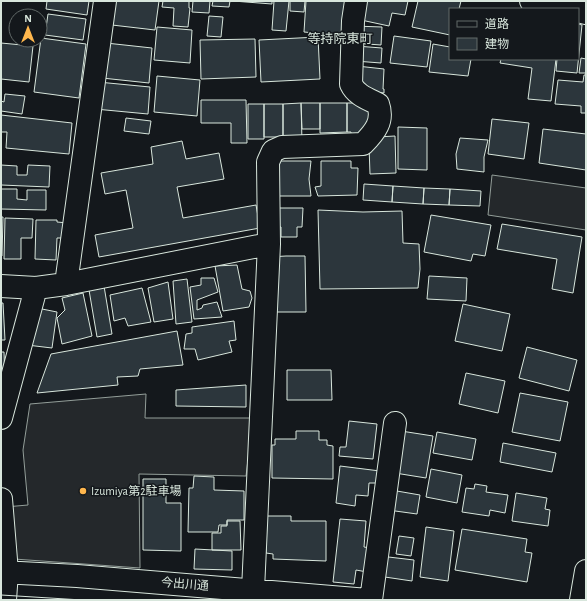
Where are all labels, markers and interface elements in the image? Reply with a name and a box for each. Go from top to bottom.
north arrow [8,8,48,48]
legend [449,8,579,60]
text: N [24,13,32,24]
text: 道路 [485,17,509,30]
district label: 等持院東町 [307,31,373,46]
text: 建物 [485,37,509,50]
place label: Izumiya第2駐車場 [91,484,182,498]
marker: Izumiya第2駐車場 [78,486,88,496]
street label: 今出川通 [161,575,210,592]

